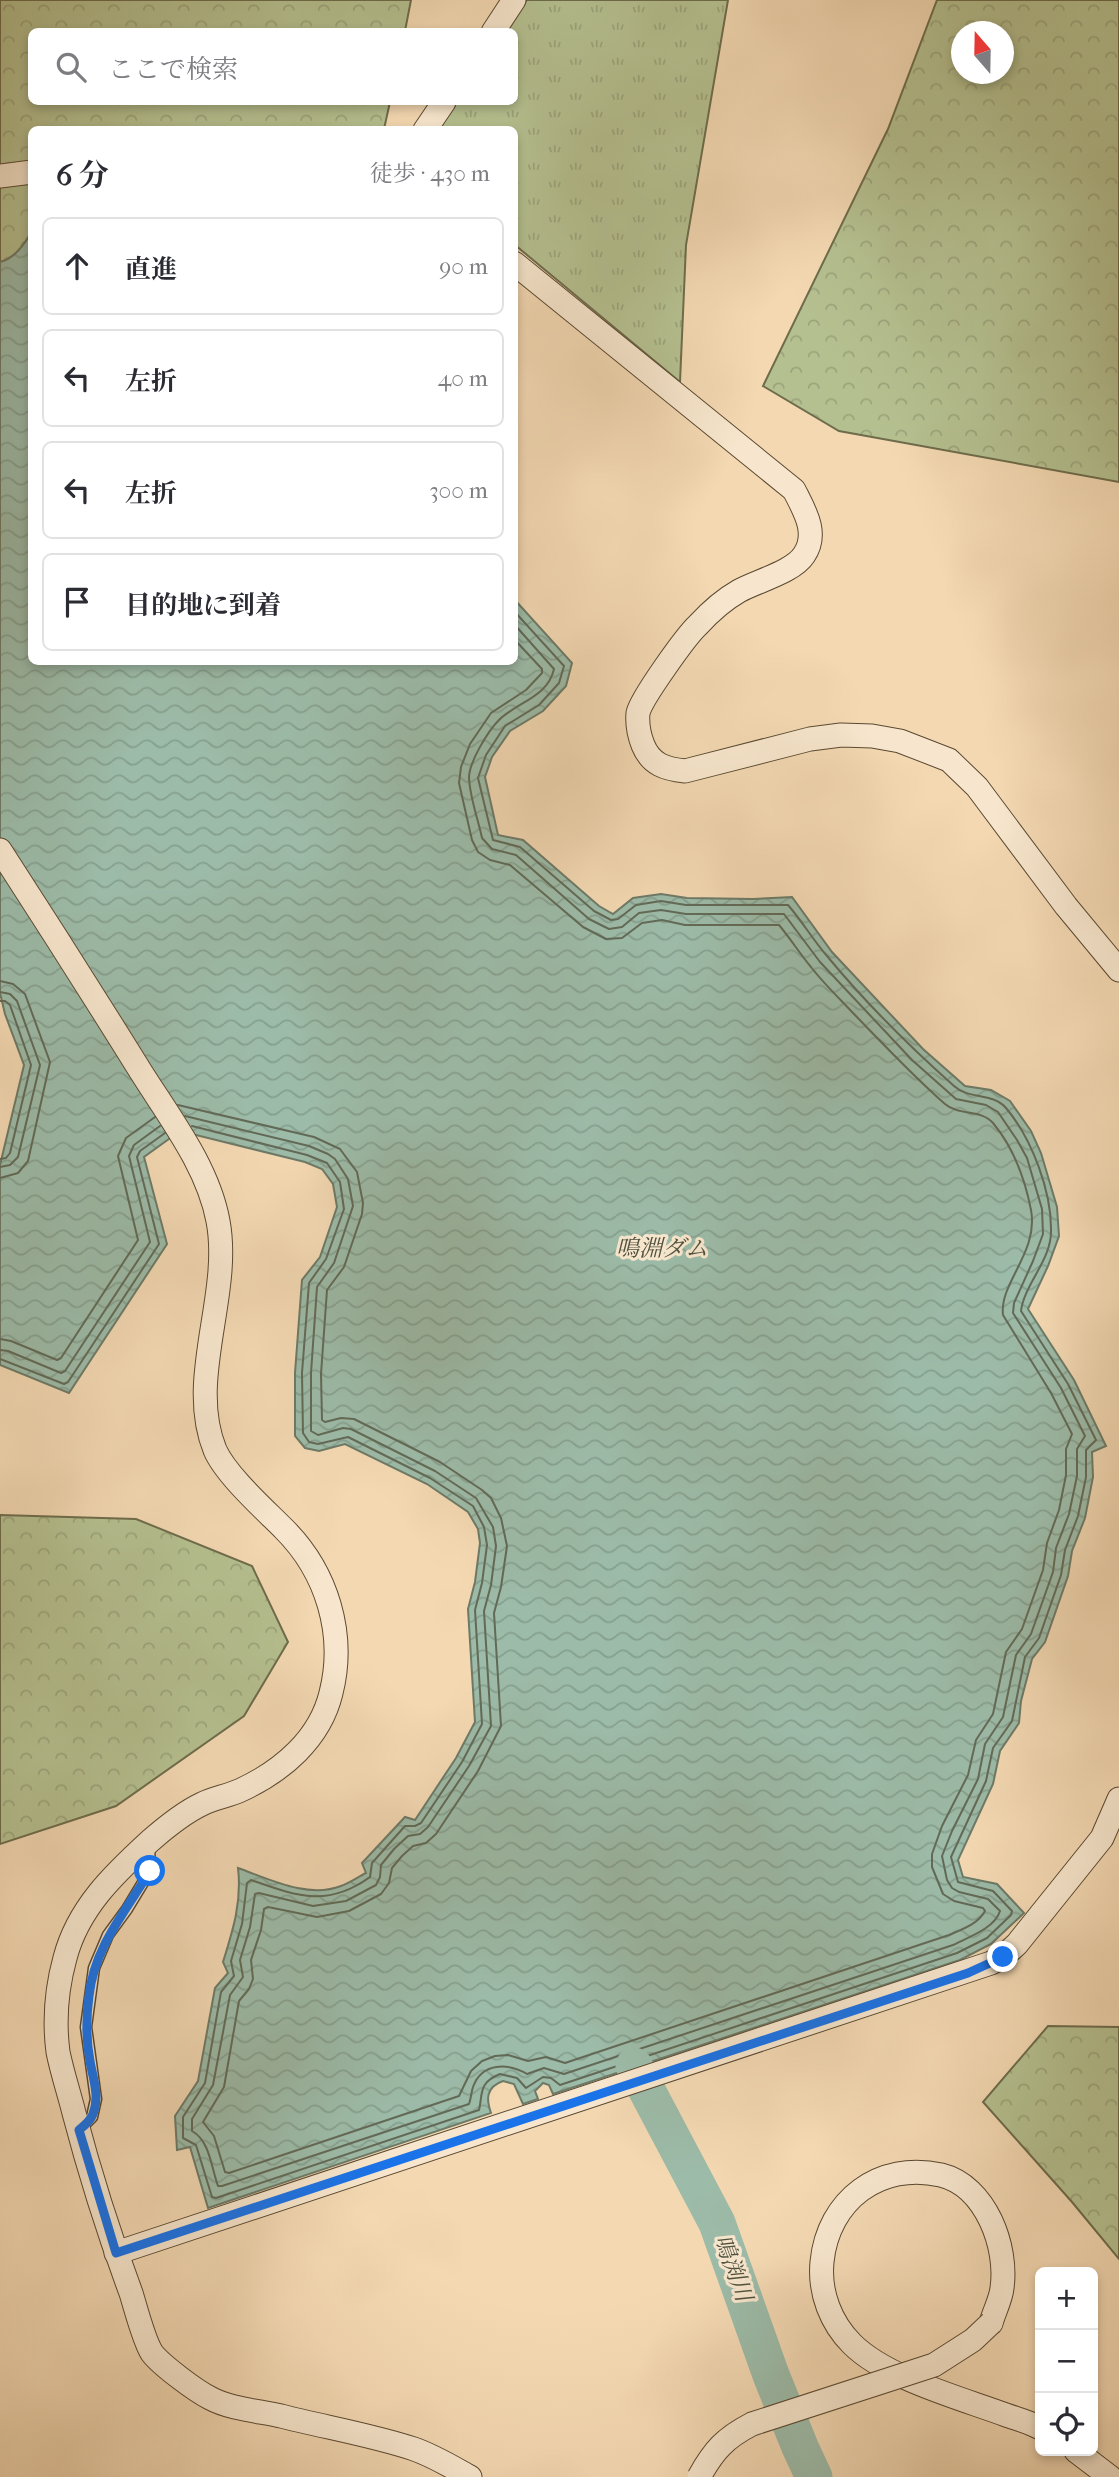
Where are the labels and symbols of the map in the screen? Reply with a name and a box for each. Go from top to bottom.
north arrow [951,21,1014,84]
water label: 鳴淵ダム [616,1235,708,1262]
route start [134,1855,165,1886]
route end [987,1941,1018,1972]
water label: 鳴渕川 [709,2231,759,2308]

